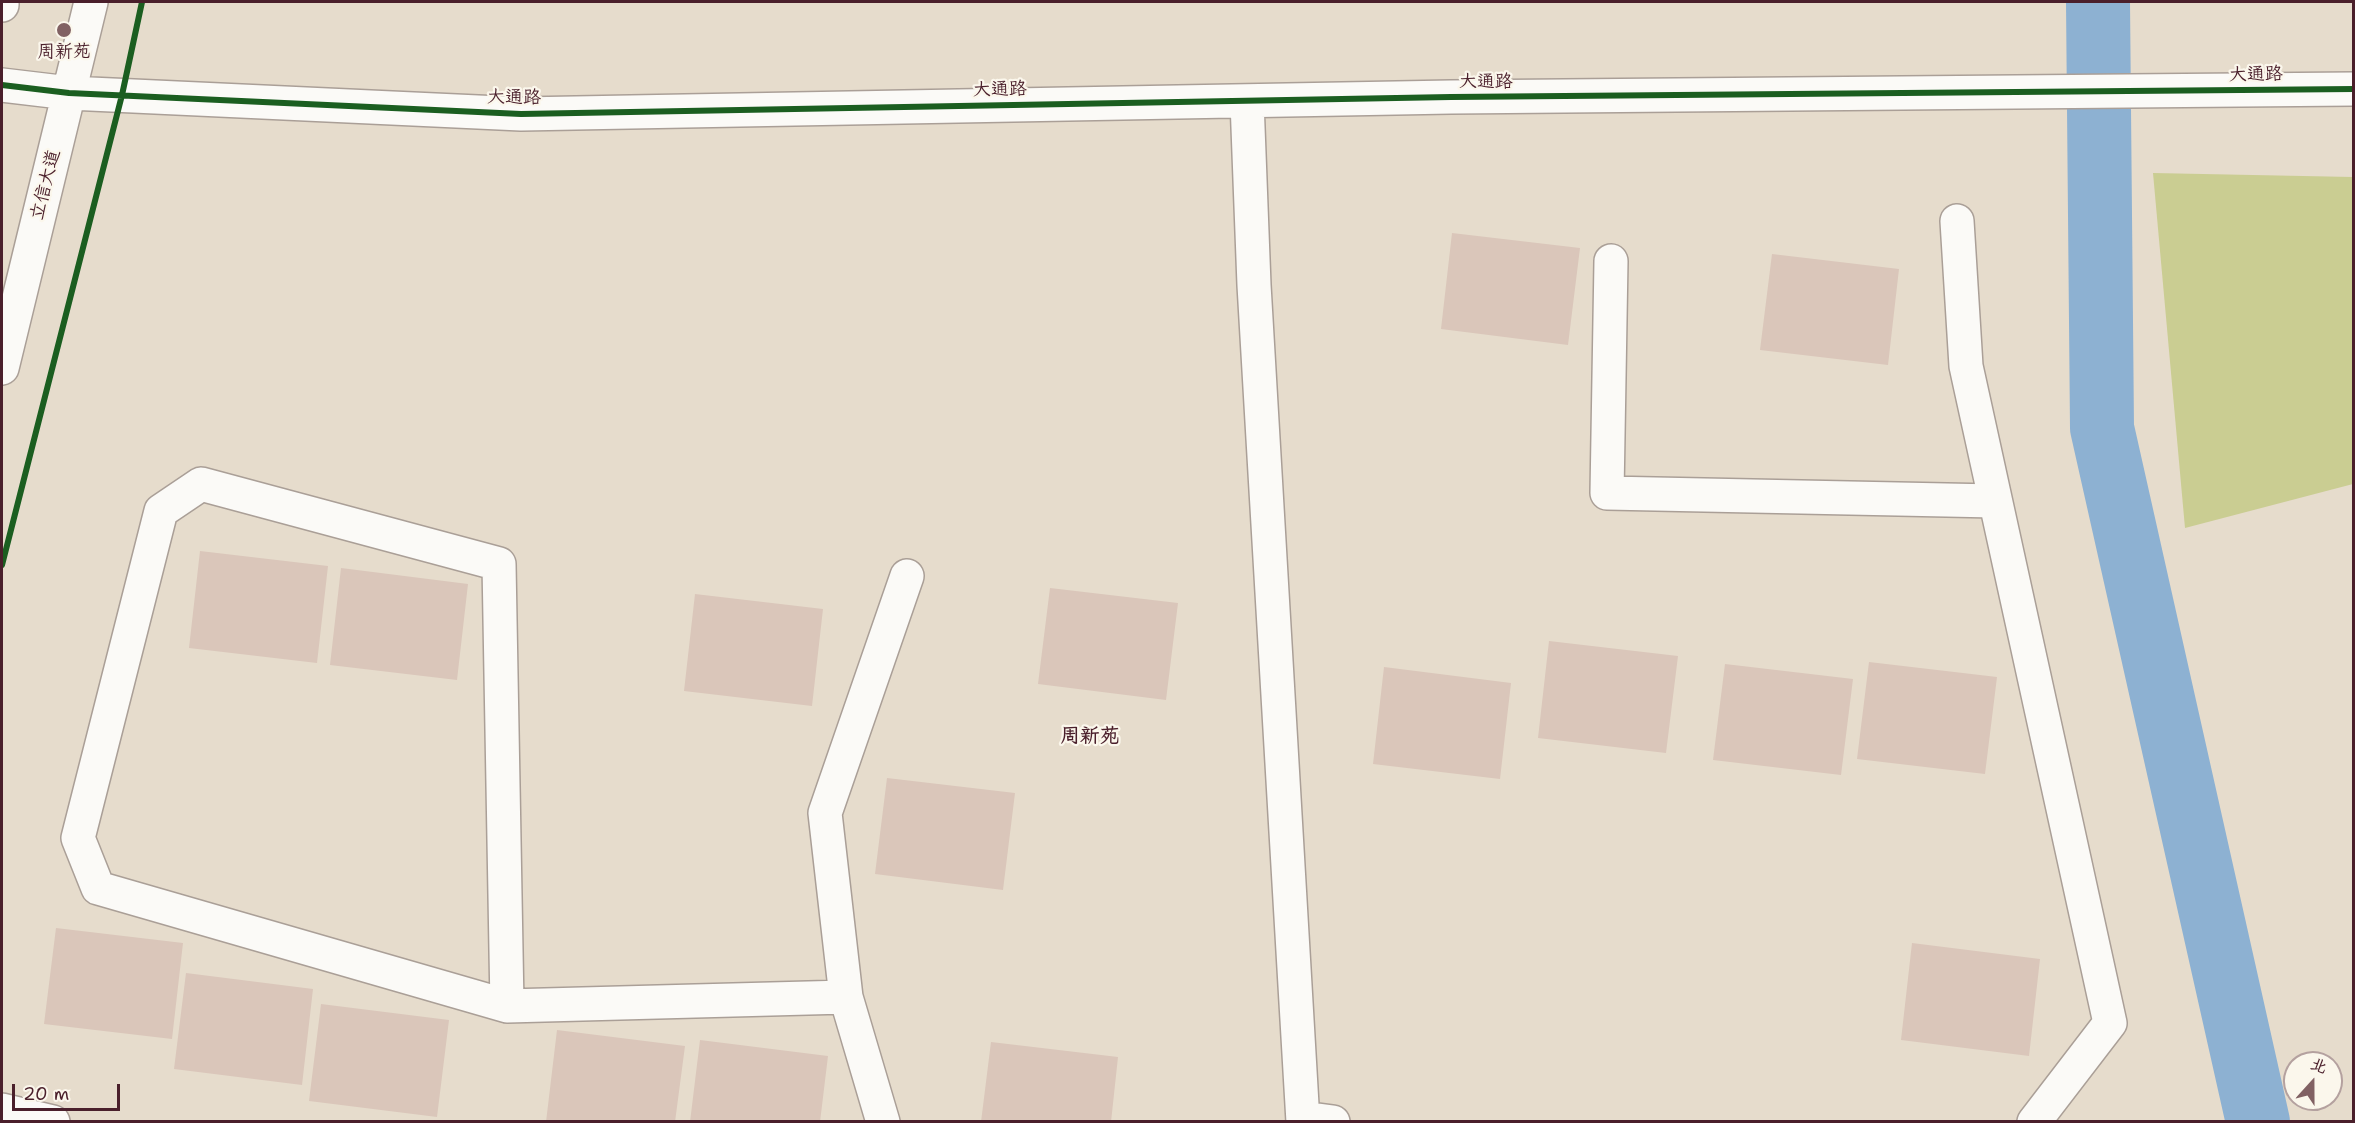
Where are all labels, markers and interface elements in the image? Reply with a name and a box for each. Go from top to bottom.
marker: 周新苑 [55,21,73,39]
place label: 周新苑 [37,41,91,63]
street label: 大通路 [2229,64,2283,86]
street label: 大通路 [1459,71,1513,93]
street label: 大通路 [973,79,1027,101]
street label: 大通路 [487,87,541,109]
street label: 立信大道 [27,147,65,223]
district label: 周新苑 [1060,725,1120,749]
north arrow [2283,1051,2343,1111]
text: 北 [2308,1053,2330,1078]
scale bar [15,1072,123,1110]
text: 20 m [23,1082,69,1106]

